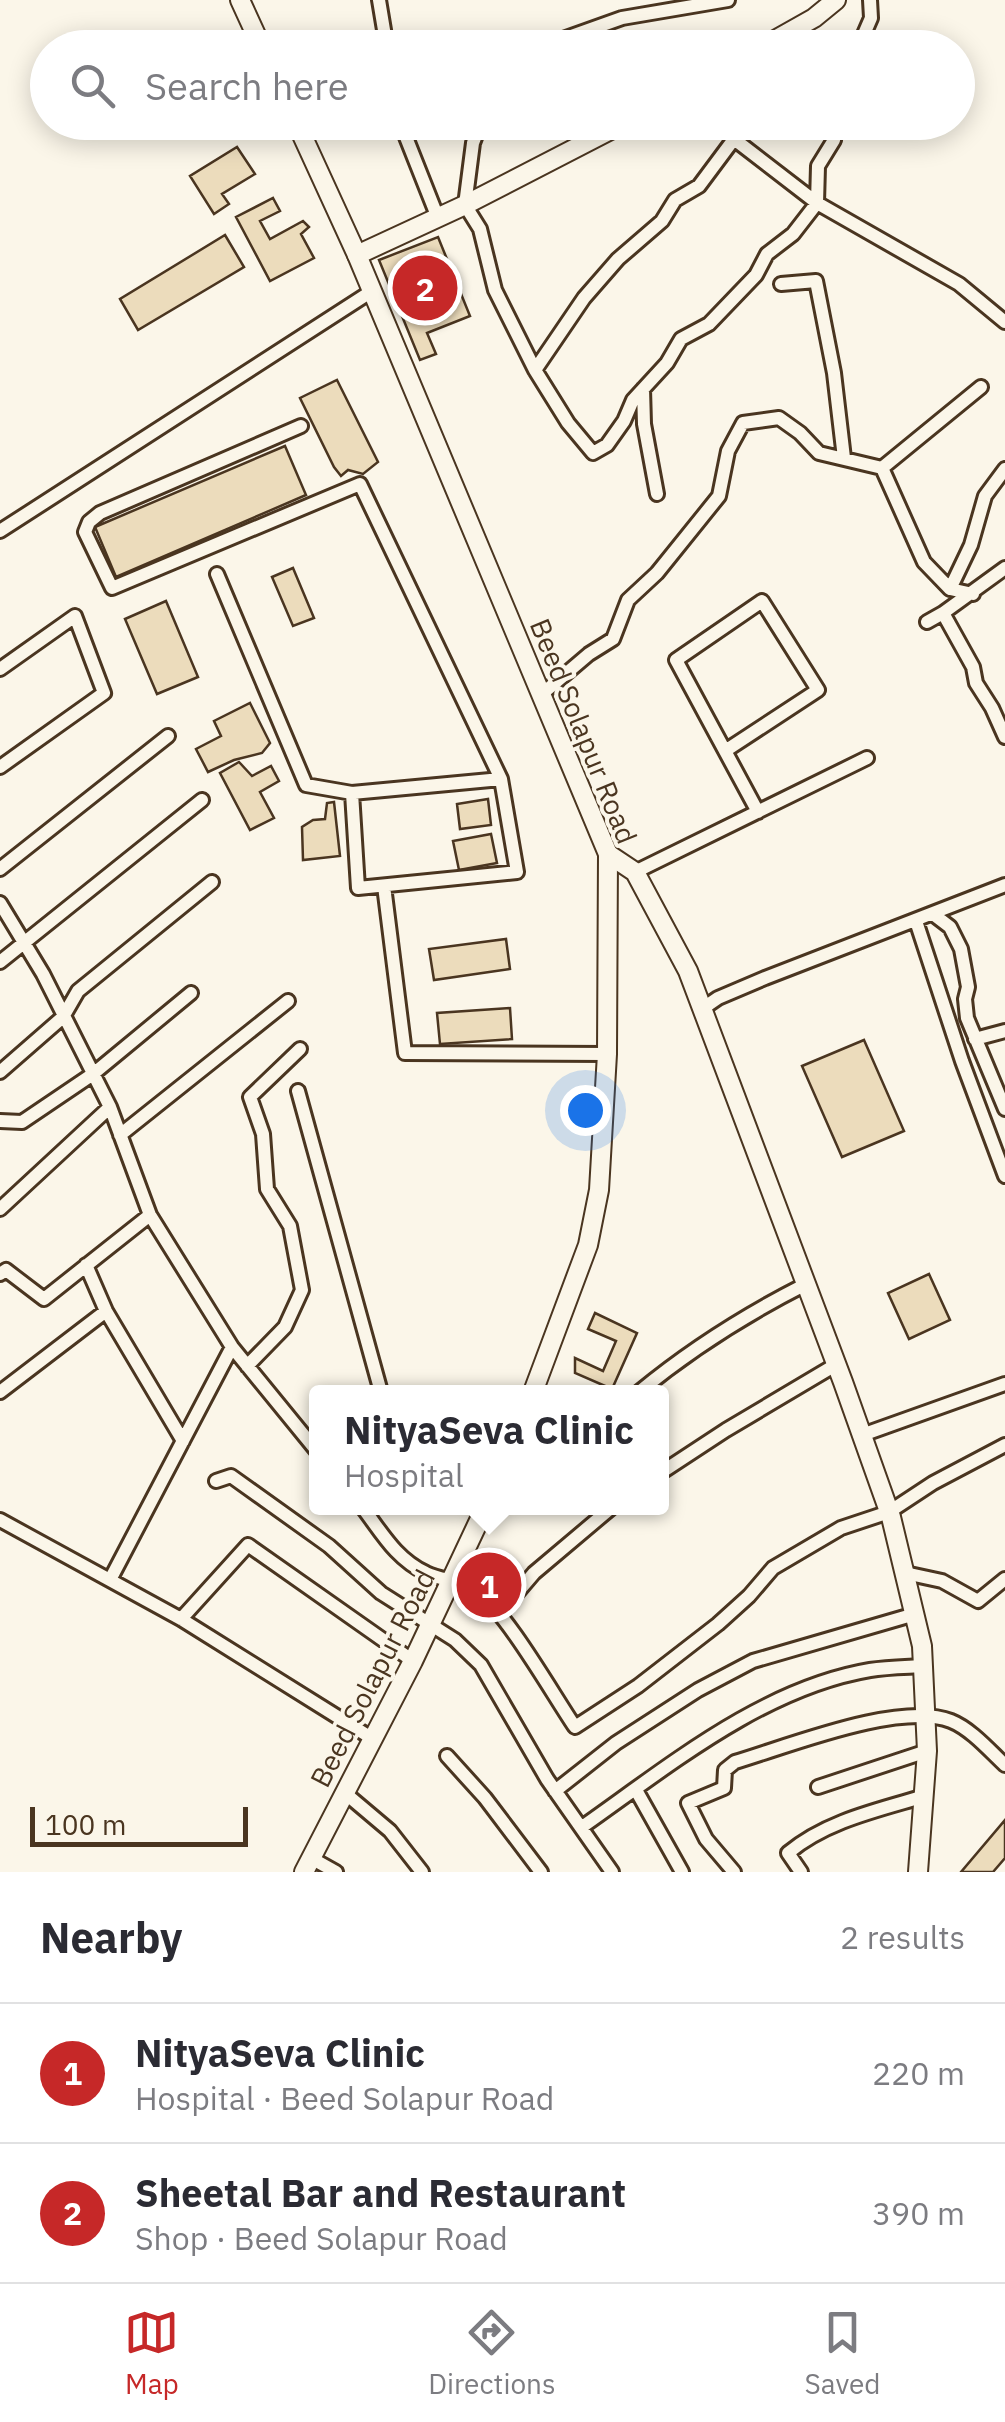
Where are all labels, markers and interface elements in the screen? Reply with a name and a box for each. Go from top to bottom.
search box [30,30,975,140]
icon: search [65,58,120,113]
text: Search here [145,61,349,110]
pin: 2 [392,250,458,326]
street label: Beed Solapur Road [522,613,646,849]
your location [560,1085,611,1136]
popup [309,1385,669,1515]
text: NityaSeva Clinic [344,1405,634,1454]
text: Hospital [344,1454,464,1496]
pin: 1 [456,1548,522,1622]
street label: Beed Solapur Road [301,1563,443,1793]
scale bar [30,1802,248,1846]
text: 100 m [45,1806,126,1843]
text: Nearby [40,1910,182,1965]
text: 2 results [840,1916,965,1958]
text: NityaSeva Clinic [135,2028,425,2077]
text: 1 [63,2052,82,2094]
text: 220 m [872,2052,965,2094]
text: Hospital · Beed Solapur Road [135,2077,554,2119]
text: Sheetal Bar and Restaurant [135,2168,626,2217]
text: 2 [63,2192,82,2234]
text: 390 m [872,2192,965,2234]
text: Shop · Beed Solapur Road [135,2217,508,2259]
tab: Map [124,2305,179,2402]
tab: Directions [428,2305,556,2402]
tab: Saved [804,2305,881,2402]

